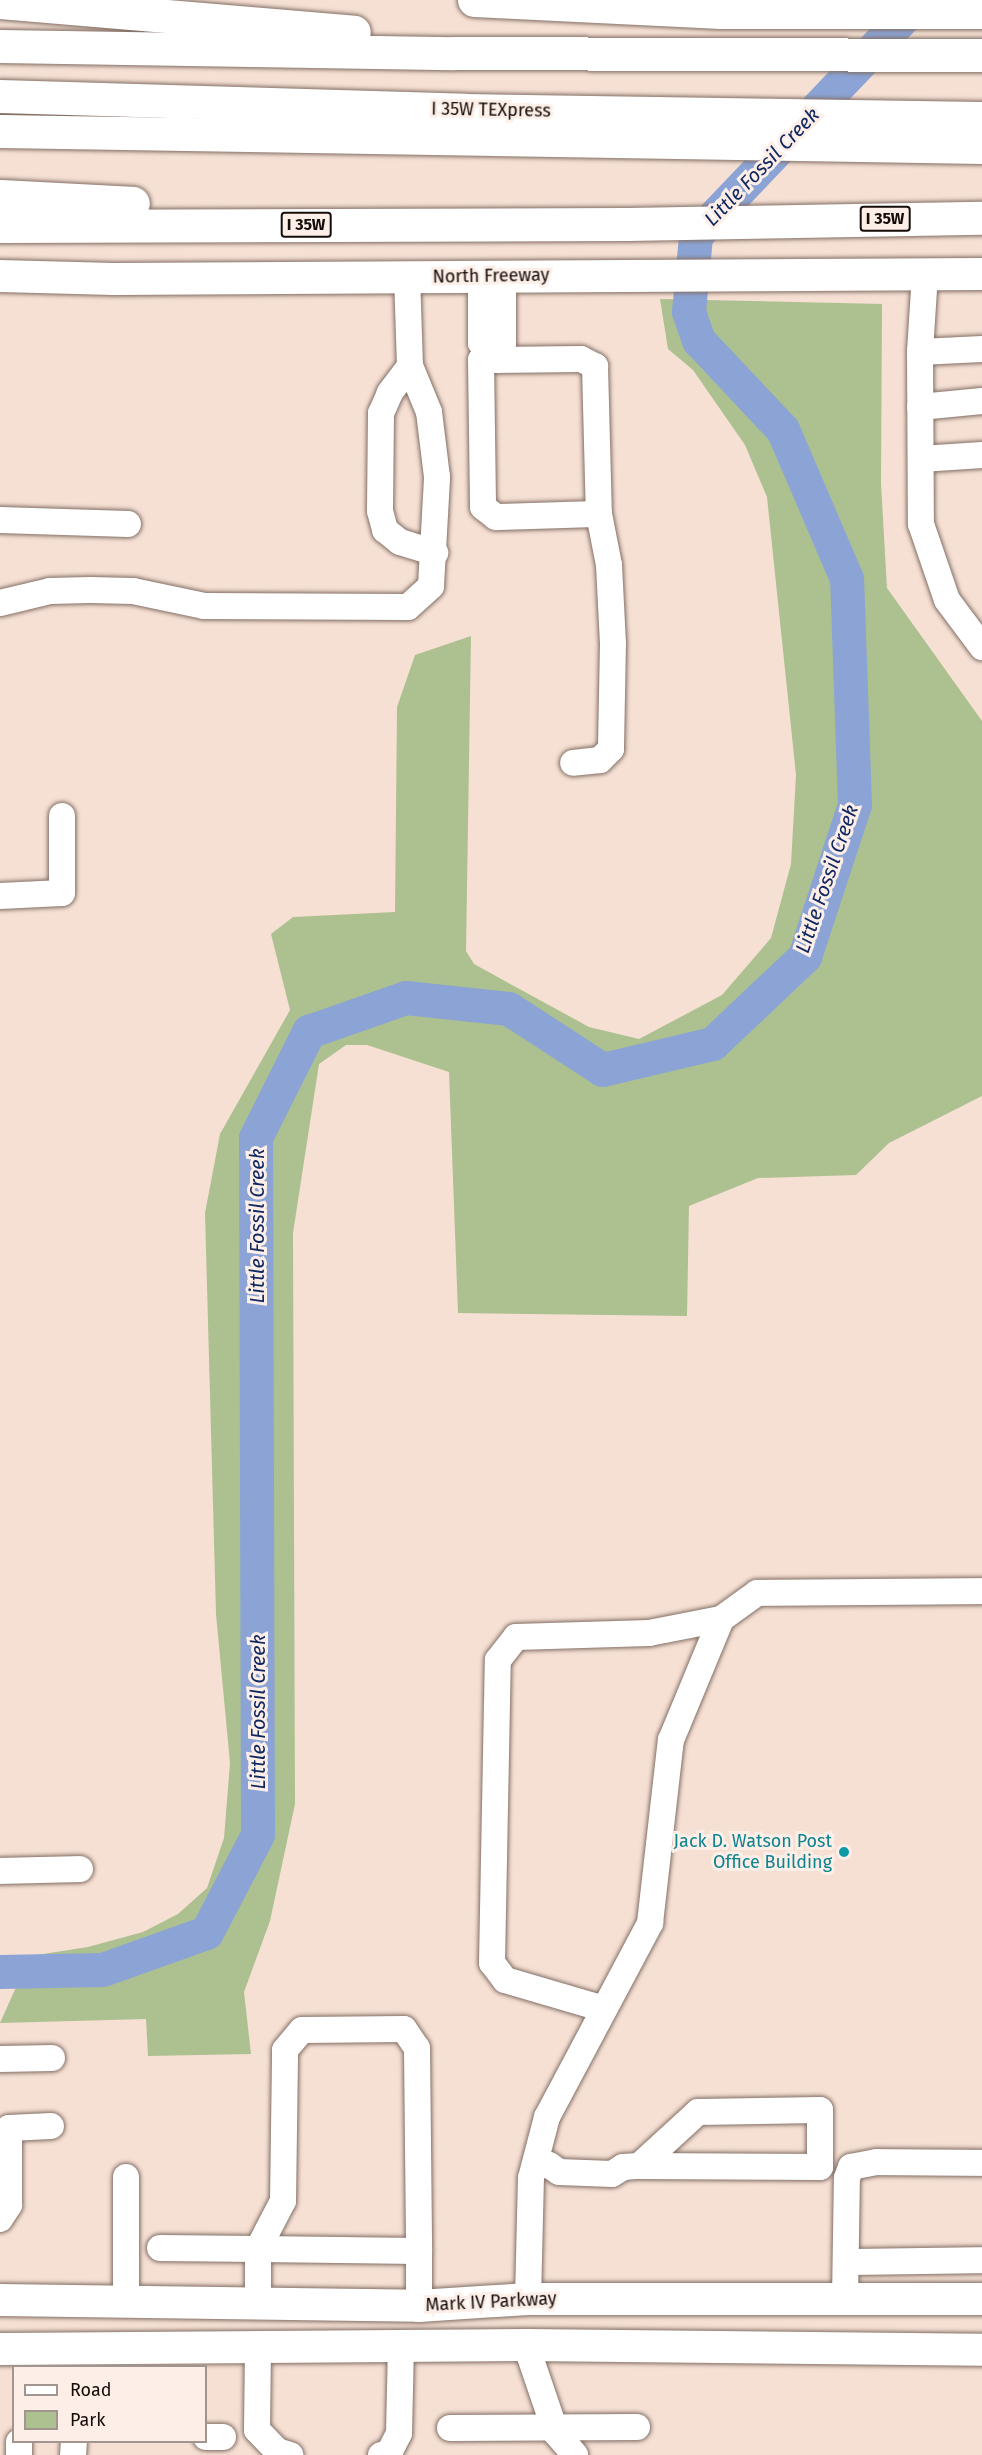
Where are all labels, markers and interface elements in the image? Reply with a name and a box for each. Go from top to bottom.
street label: I 35W TEXpress [431,98,551,122]
water label: Little Fossil Creek [699,103,825,231]
road number: I 35W [860,206,910,232]
road number: I 35W [280,212,332,238]
street label: North Freeway [432,264,550,288]
water label: Little Fossil Creek [790,802,864,956]
water label: Little Fossil Creek [245,1148,269,1304]
water label: Little Fossil Creek [246,1634,270,1790]
place label: Jack D. Watson Post Office Building [674,1831,832,1874]
marker: Jack D. Watson Post Office Building [837,1845,851,1859]
street label: Mark IV Parkway [425,2288,557,2316]
legend [12,2365,207,2443]
text: Road [70,2379,112,2401]
text: Park [70,2409,105,2431]

